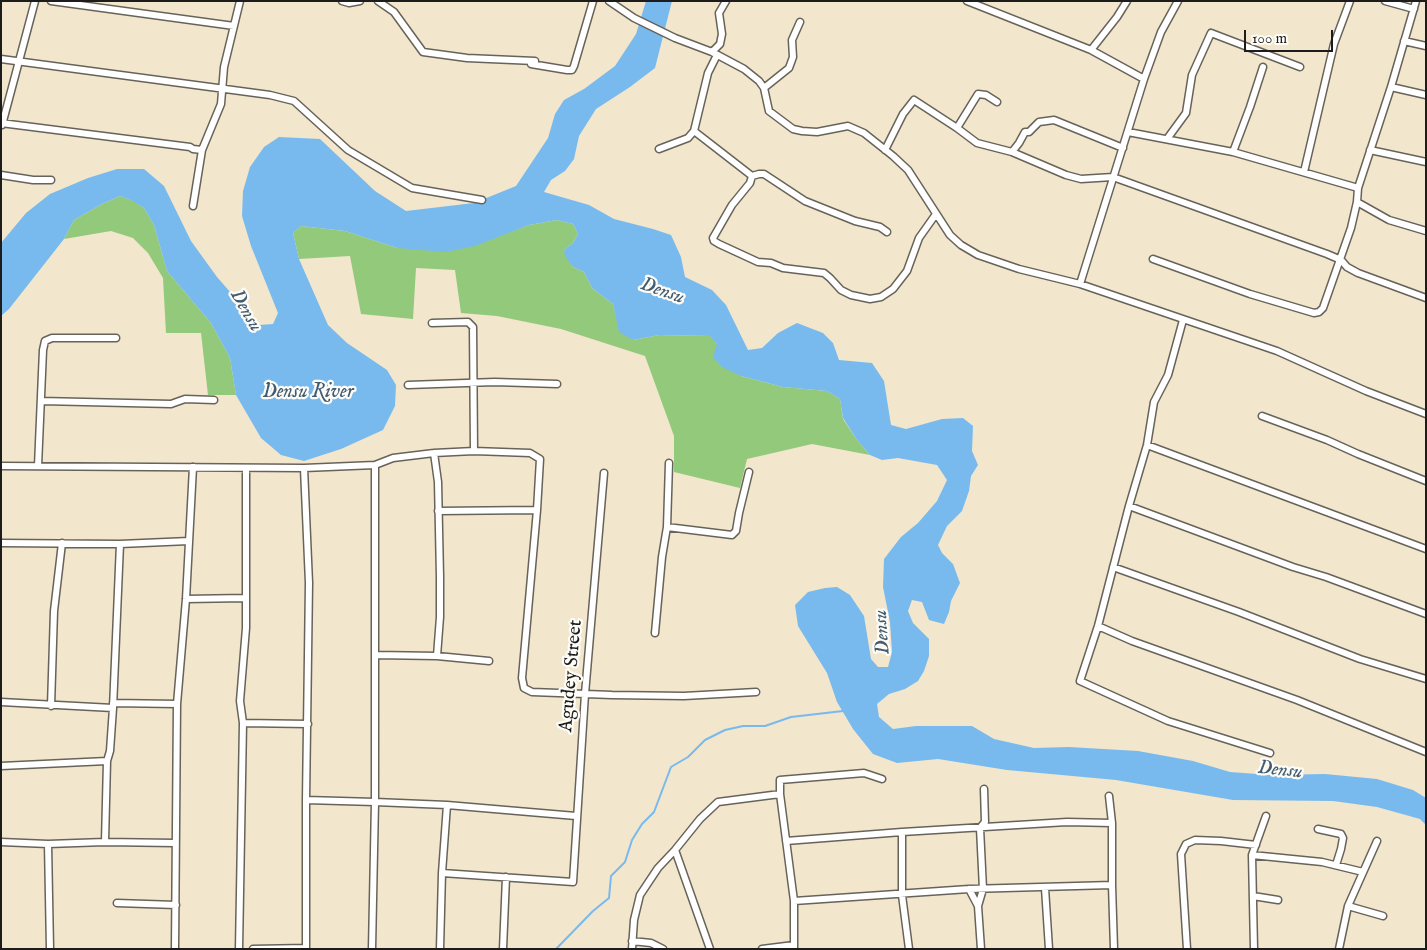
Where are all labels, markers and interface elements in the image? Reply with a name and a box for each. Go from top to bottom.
scale bar [1247,20,1336,52]
text: 100 m [1252,29,1287,48]
water label: Densu [637,273,687,311]
water label: Densu [223,286,267,336]
water label: Densu River [263,381,353,405]
water label: Densu [869,609,897,655]
street label: Agudey Street [556,619,588,733]
water label: Densu [1256,757,1304,785]

